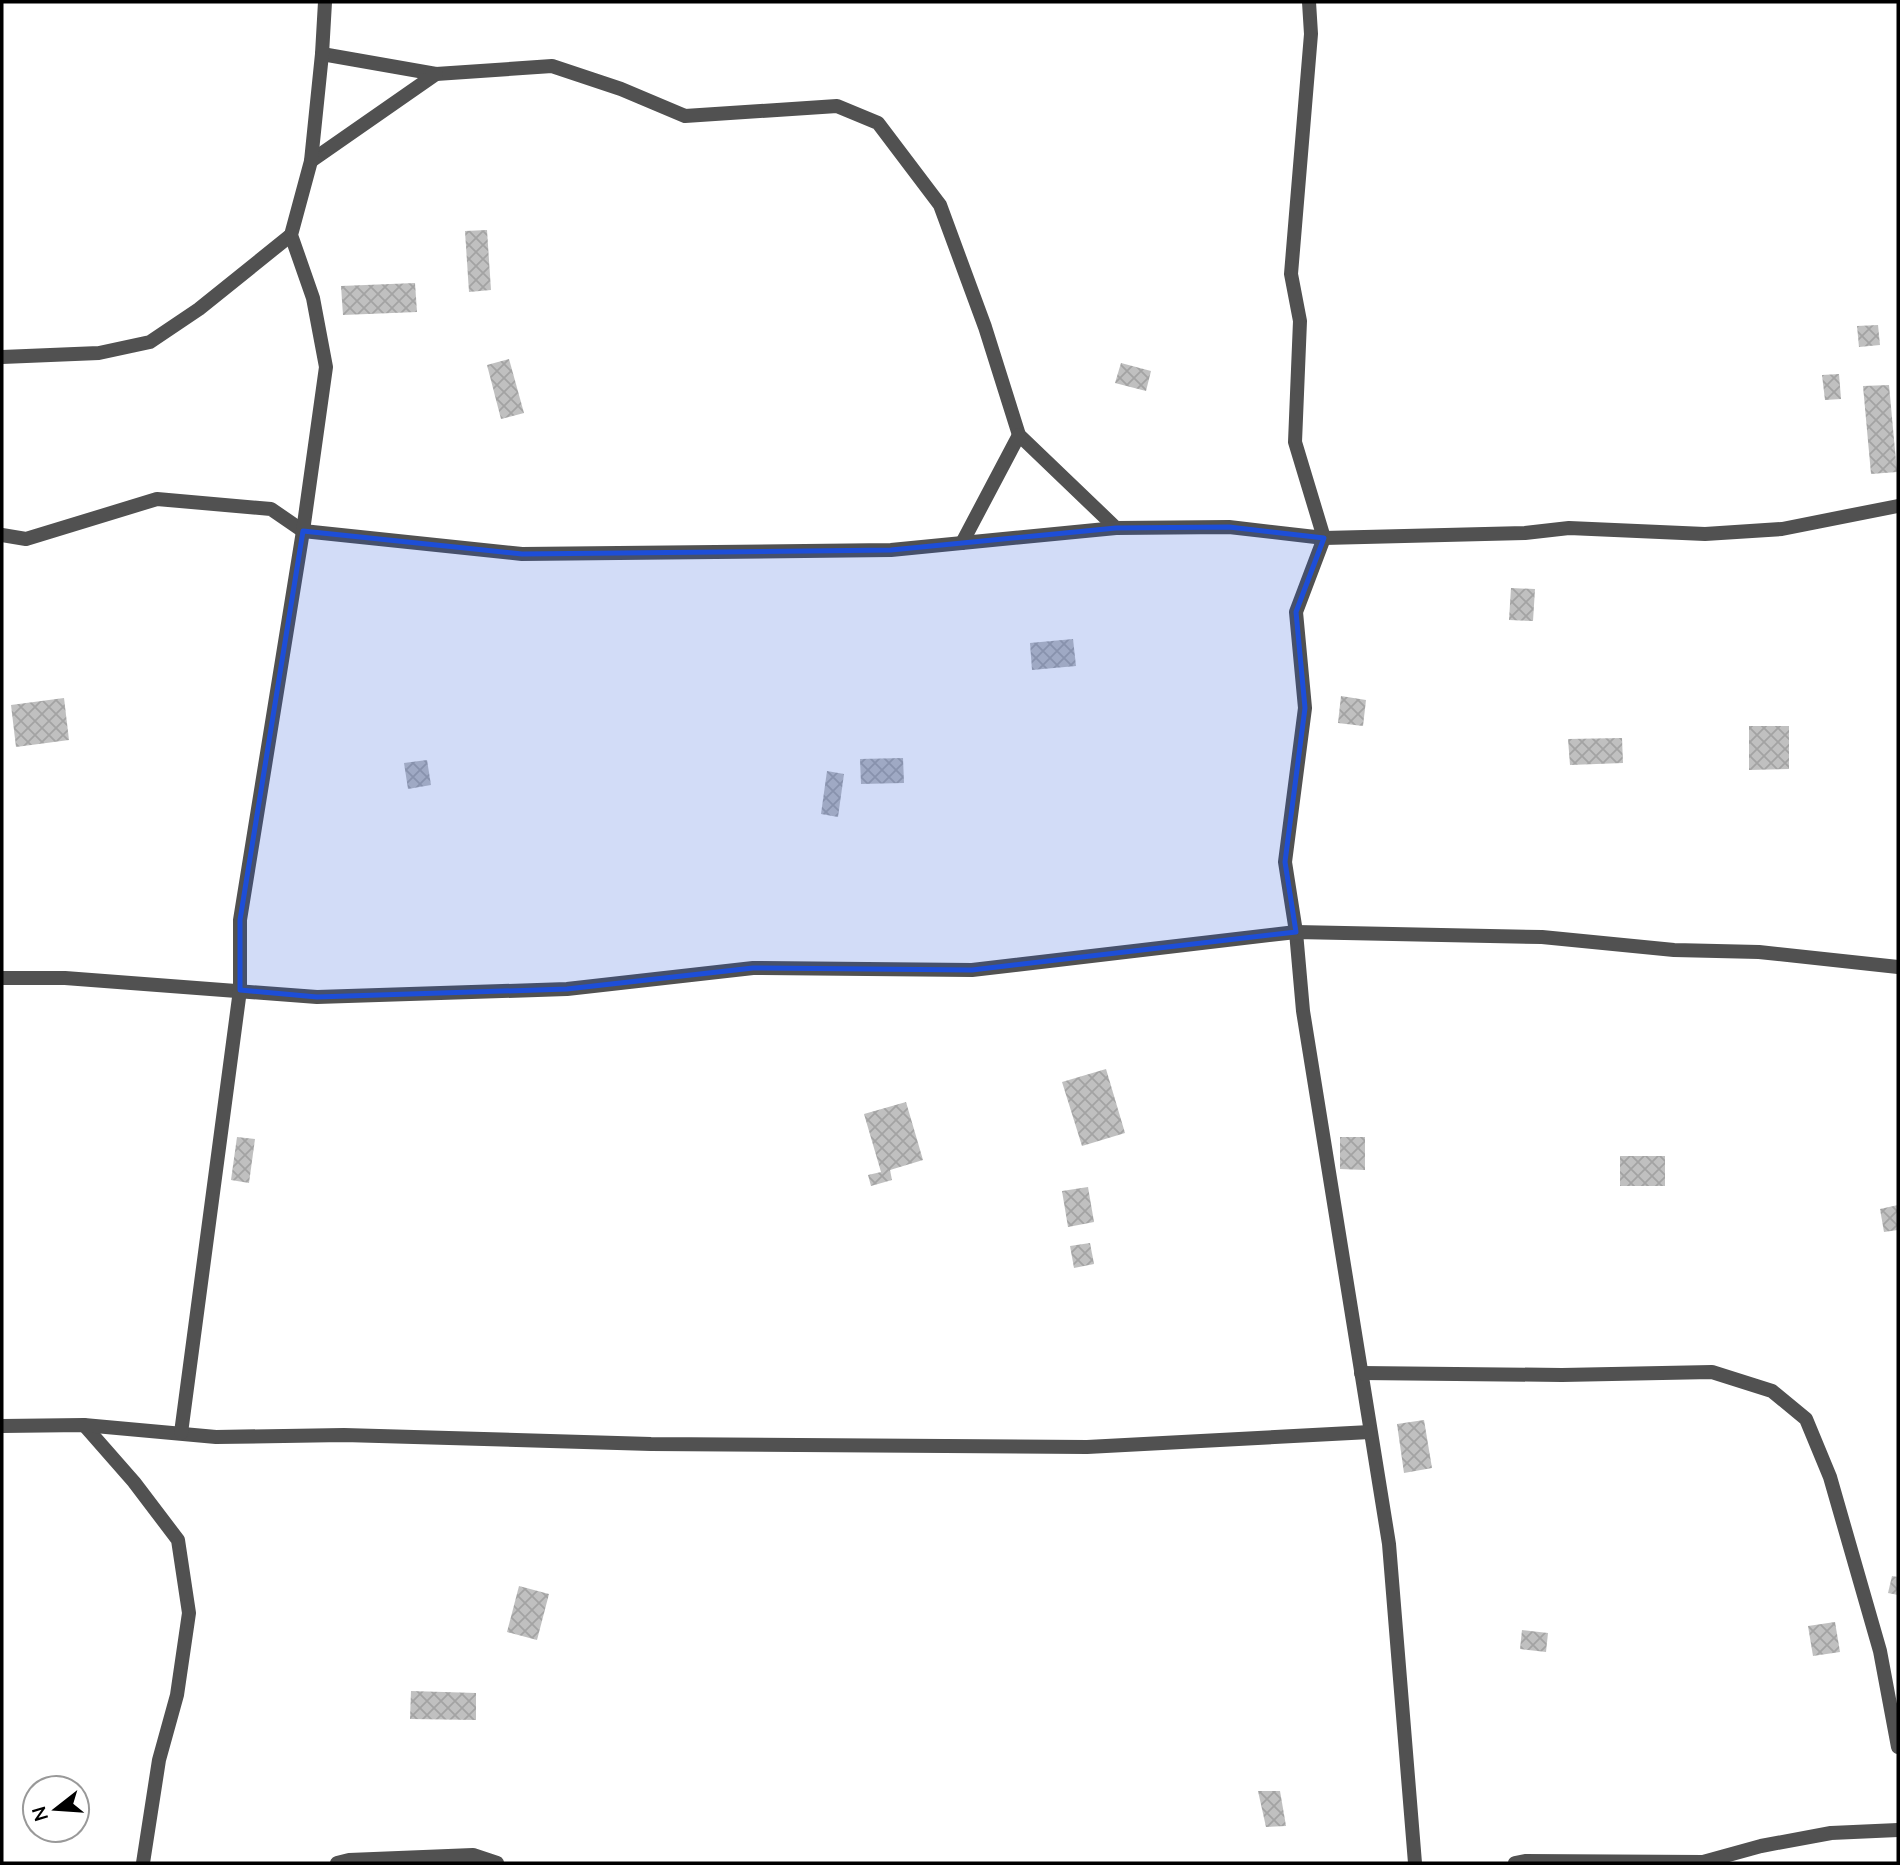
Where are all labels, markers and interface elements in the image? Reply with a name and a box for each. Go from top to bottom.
north arrow [21,1774,91,1844]
text: N [26,1804,53,1824]

